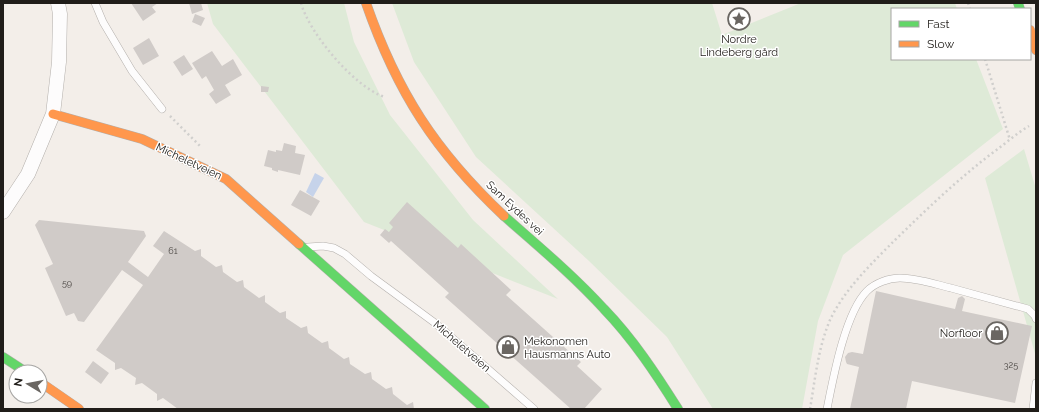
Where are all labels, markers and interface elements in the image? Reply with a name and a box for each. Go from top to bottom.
place icon: Nordre Lindeberg gård [726,6,752,32]
legend [891,8,1031,60]
text: Fast [927,17,950,31]
place label: Nordre Lindeberg gård [700,33,778,59]
text: Slow [927,37,954,51]
street label: Micheletveien [154,140,224,182]
street label: Sam Eydes vei [483,179,546,238]
house number: 61 [168,246,178,256]
house number: 59 [62,278,72,288]
street label: Micheletveien [430,318,493,375]
shop icon: Norfloor [984,320,1010,346]
place label: Norfloor [940,327,982,340]
shop icon: Mekonomen Hausmanns Auto [495,334,521,360]
place label: Mekonomen Hausmanns Auto [524,335,611,361]
house number: 325 [1004,360,1018,370]
north arrow [8,364,48,404]
text: N [12,377,26,388]

